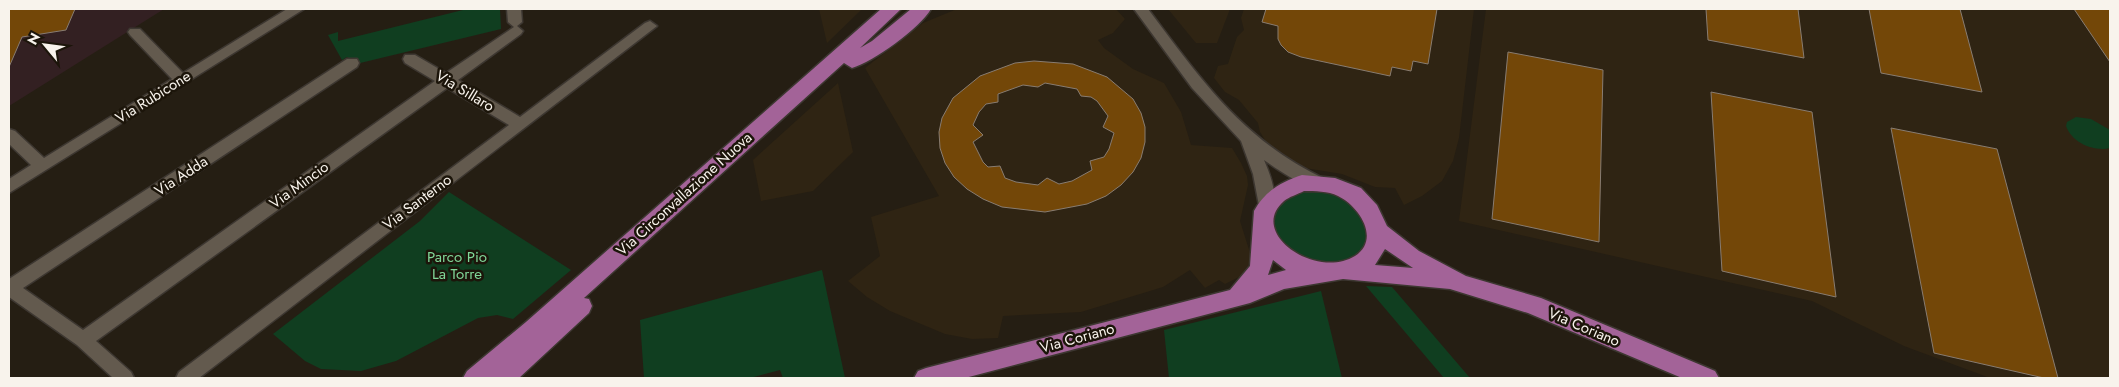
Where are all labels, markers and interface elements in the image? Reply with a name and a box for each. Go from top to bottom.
north arrow [20,20,70,70]
text: N [22,29,45,48]
street label: Via Rubicone [111,65,195,129]
street label: Via Sillaro [432,65,498,117]
street label: Via Circonvallazione Nuova [611,127,757,261]
street label: Via Adda [150,151,212,201]
street label: Via Mincio [265,156,333,214]
street label: Via Santerno [378,169,456,235]
park label: Parco Pio La Torre [427,246,487,285]
street label: Via Coriano [1545,302,1623,352]
street label: Via Coriano [1037,317,1117,359]

